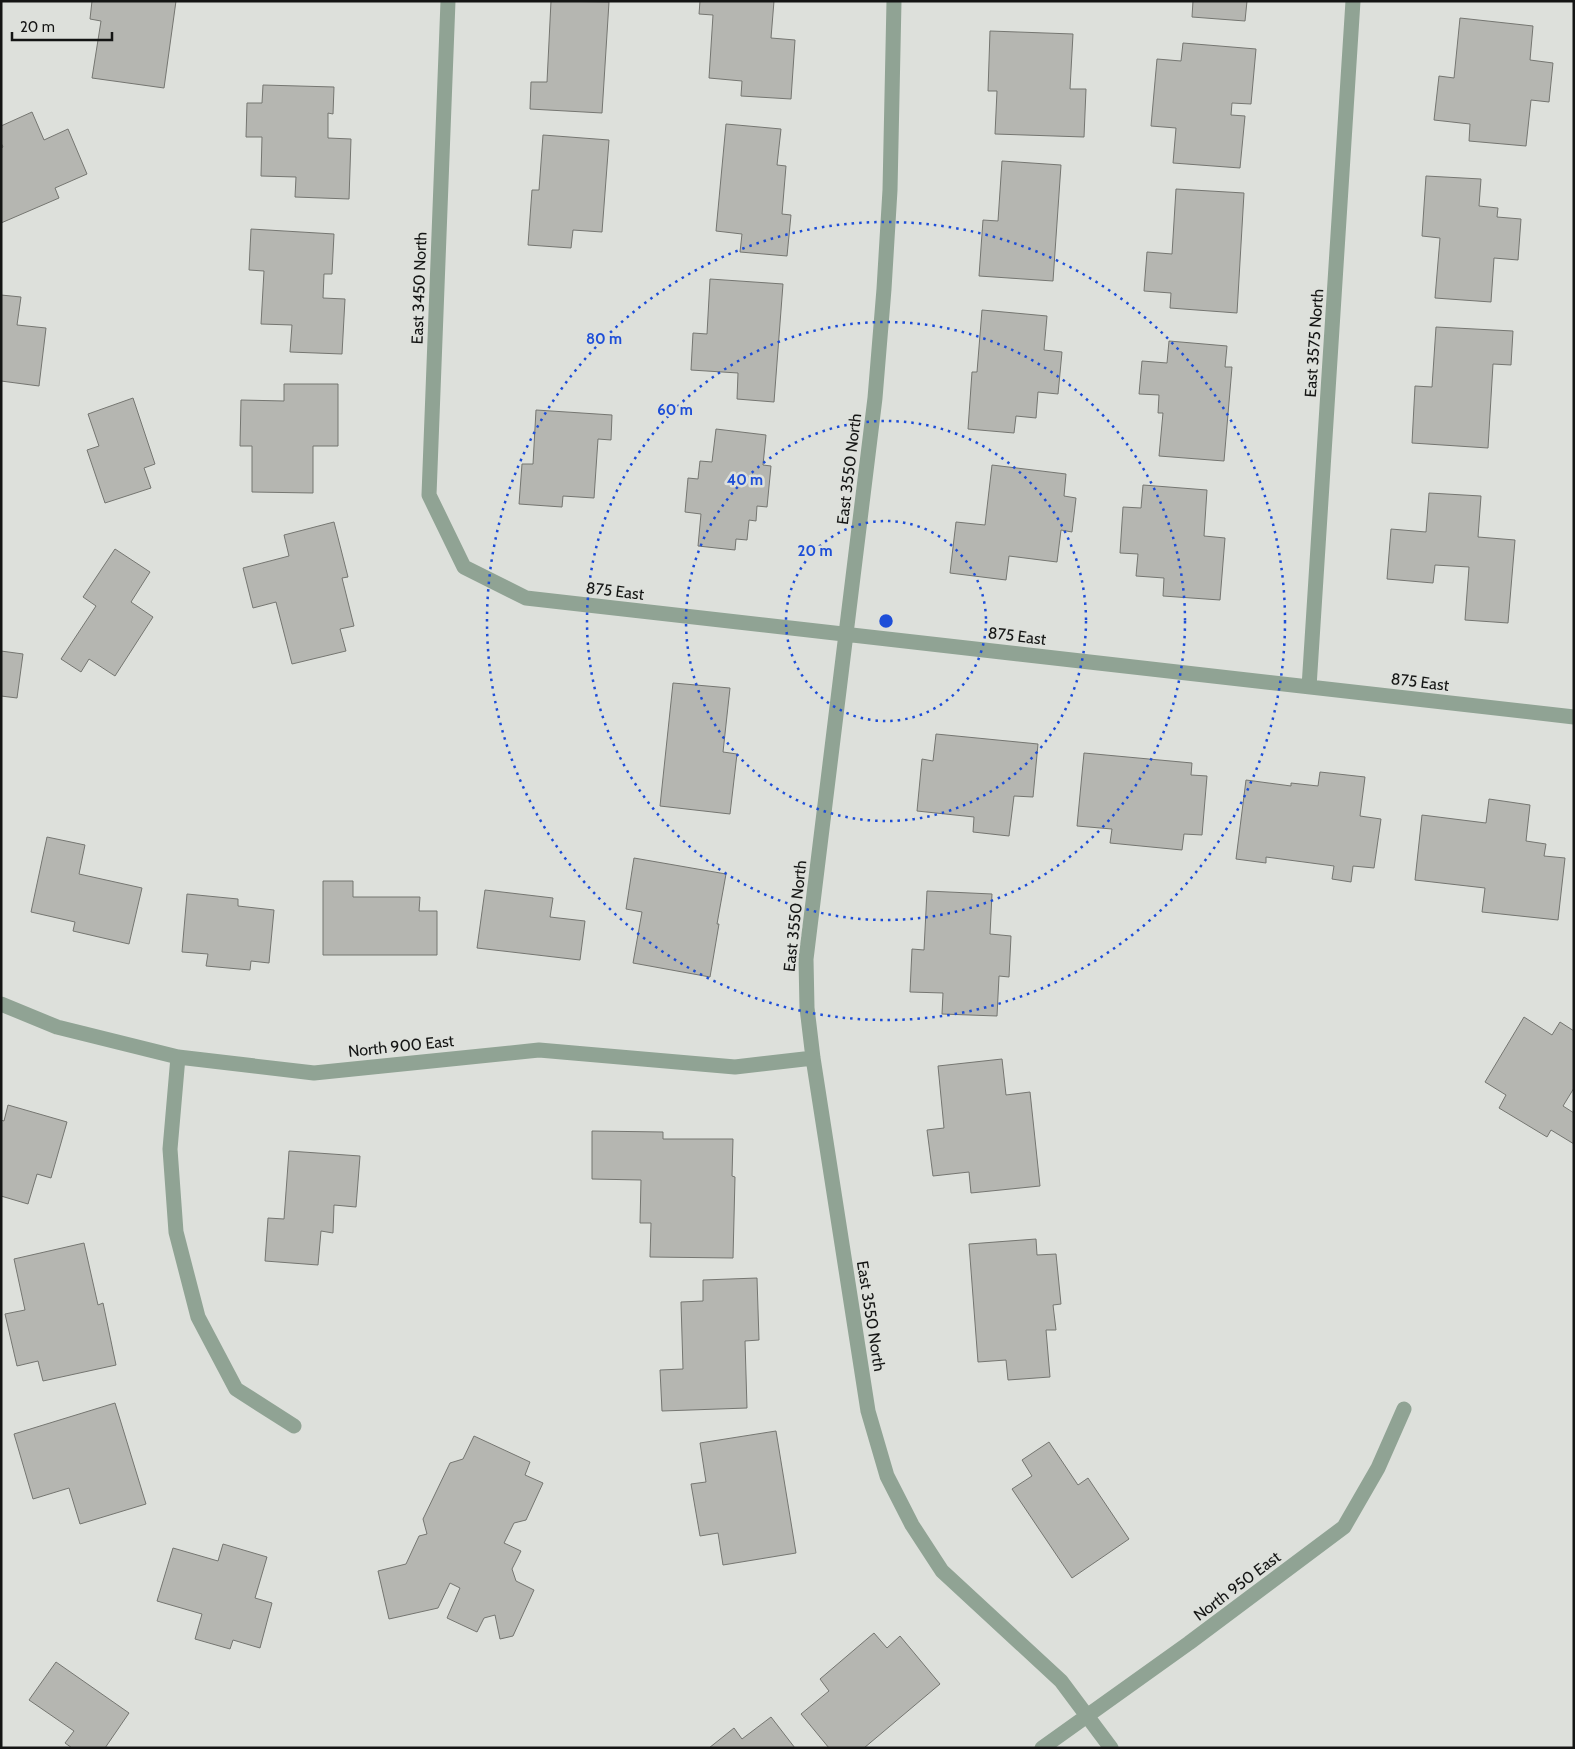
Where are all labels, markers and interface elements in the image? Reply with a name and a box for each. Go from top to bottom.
scale bar [12,10,112,42]
text: 20 m [20,18,55,36]
street label: East 3450 North [408,231,430,345]
street label: East 3575 North [1301,288,1327,398]
text: 80 m [586,330,622,348]
text: 60 m [657,401,693,419]
street label: East 3550 North [833,412,865,526]
text: 40 m [727,471,763,489]
text: 20 m [798,542,832,560]
street label: 875 East [585,578,646,604]
centre of rings [877,612,895,630]
street label: 875 East [987,623,1048,649]
street label: 875 East [1390,669,1451,695]
street label: East 3550 North [780,859,810,973]
street label: North 900 East [347,1031,455,1061]
street label: East 3550 North [853,1259,889,1373]
street label: North 950 East [1190,1547,1285,1625]

